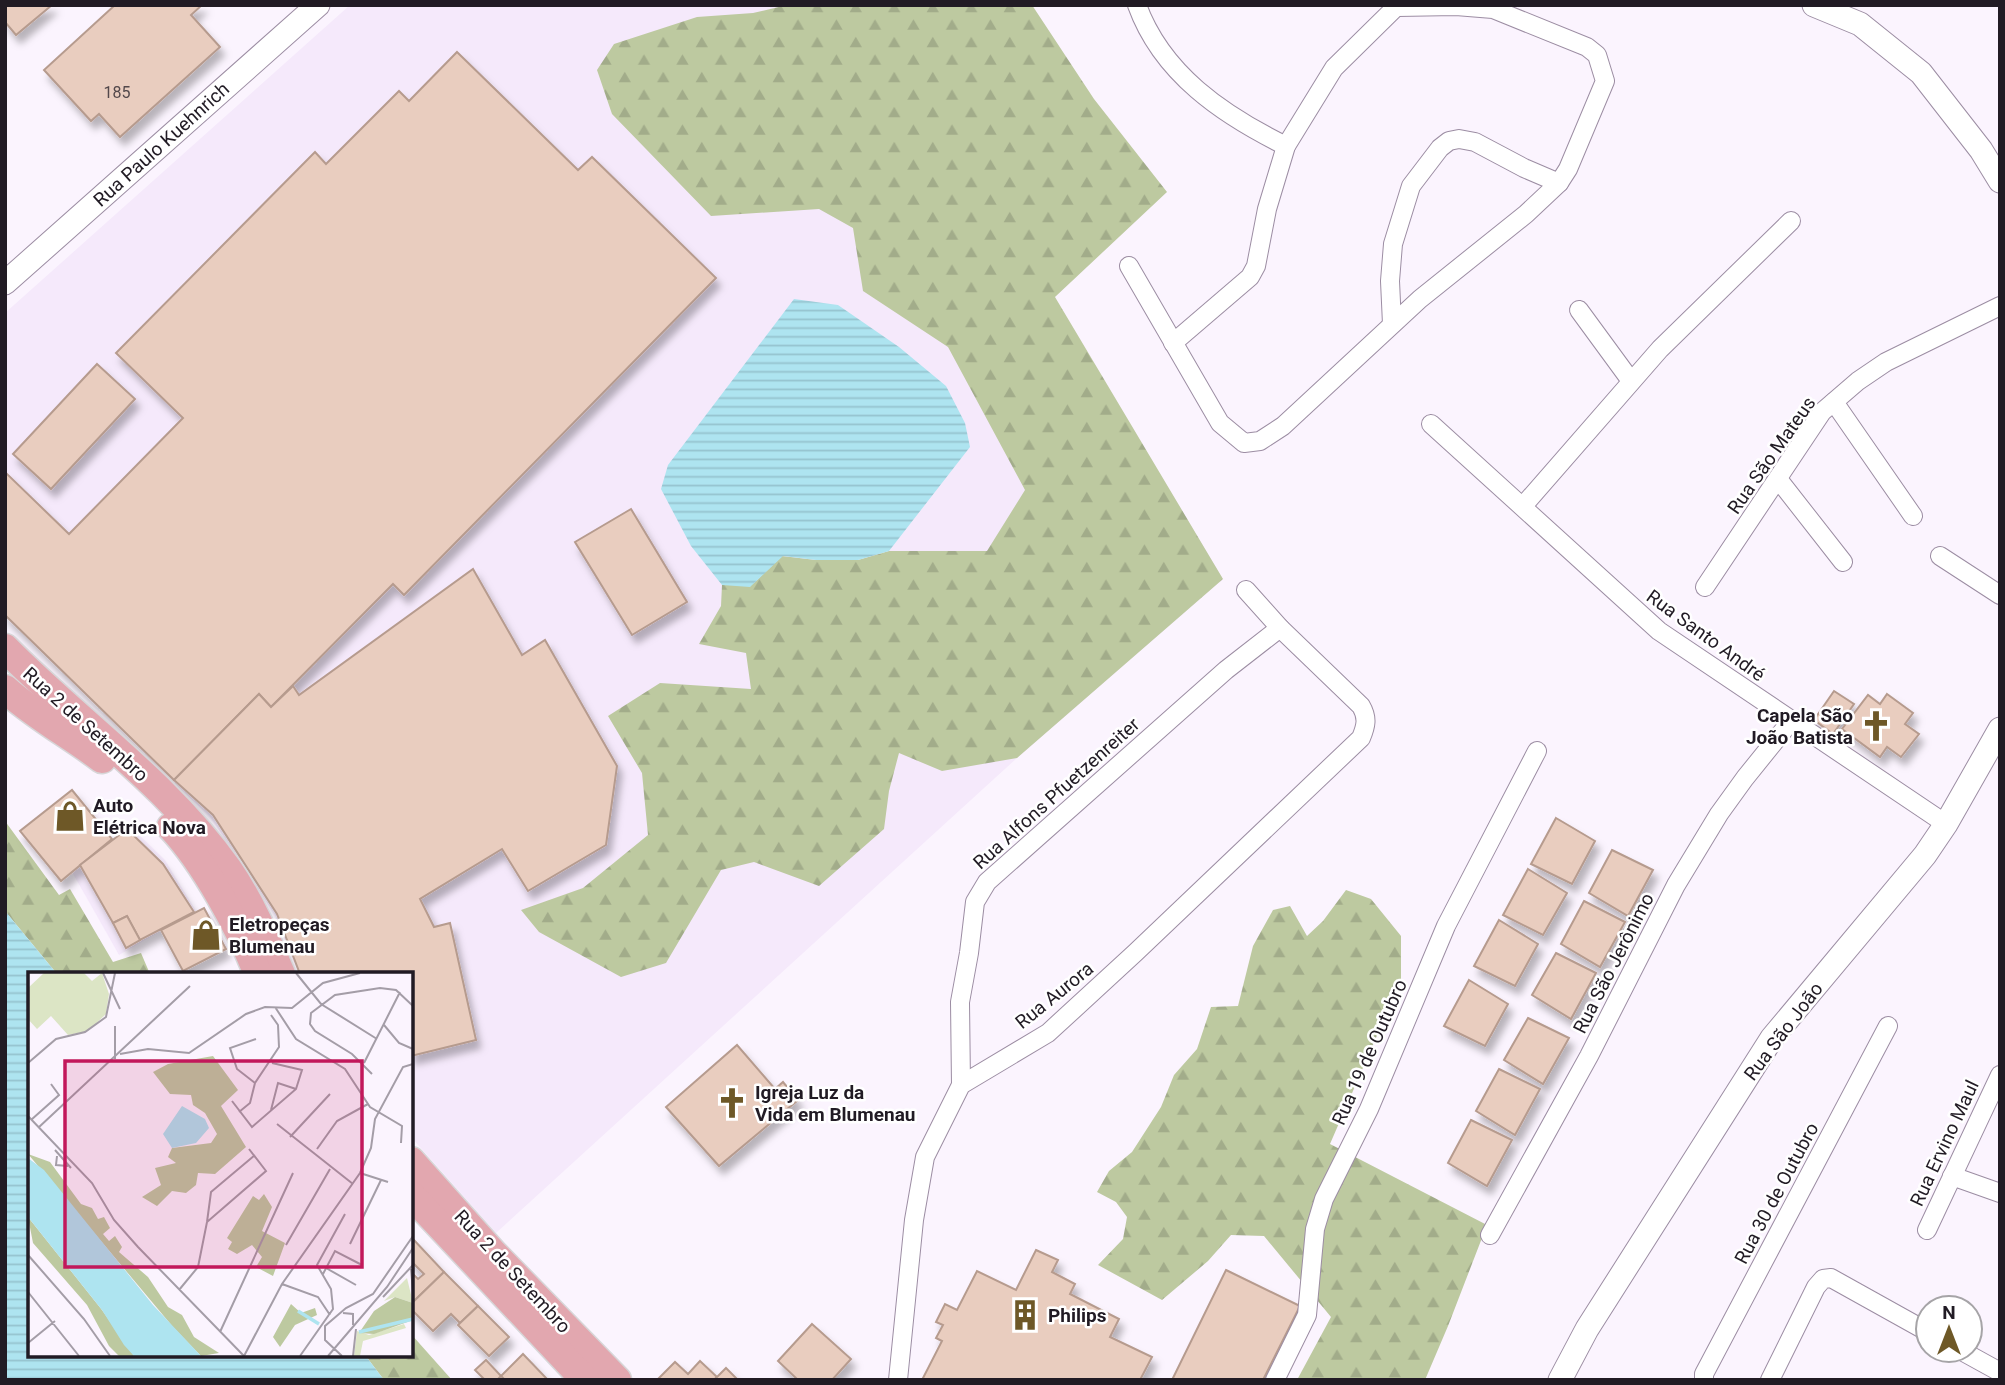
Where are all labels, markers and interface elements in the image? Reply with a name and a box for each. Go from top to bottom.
street label: Rua Paulo Kuehnrich [89,77,234,211]
house number: 185 [104,83,130,102]
street label: Rua São Mateus [1722,392,1820,518]
street label: Rua Santo André [1642,585,1769,686]
street label: Rua 2 de Setembro [18,662,153,787]
place label: Capela São João Batista [1746,704,1853,749]
church icon: Capela São João Batista [1859,709,1893,743]
street label: Rua Alfons Pfuetzenreiter [969,712,1145,874]
place label: Auto Elétrica Nova [93,794,206,839]
shop icon: Auto Elétrica Nova [53,799,87,833]
street label: Rua São Jerônimo [1568,889,1659,1037]
place label: Eletropeças Blumenau [229,913,330,958]
shop icon: Eletropeças Blumenau [189,918,223,952]
street label: Rua Aurora [1011,957,1098,1034]
inset map [28,972,413,1357]
street label: Rua 19 de Outubro [1327,976,1412,1129]
street label: Rua São João [1739,978,1828,1085]
street label: Rua Ervino Maul [1905,1076,1984,1210]
place label: Igreja Luz da Vida em Blumenau [755,1081,915,1126]
church icon: Igreja Luz da Vida em Blumenau [715,1086,749,1120]
street label: Rua 30 de Outubro [1729,1119,1823,1268]
street label: Rua 2 de Setembro [450,1205,576,1338]
north arrow [1914,1294,1984,1364]
building icon: Philips [1008,1298,1042,1332]
text: N [1942,1301,1956,1324]
place label: Philips [1048,1304,1107,1327]

